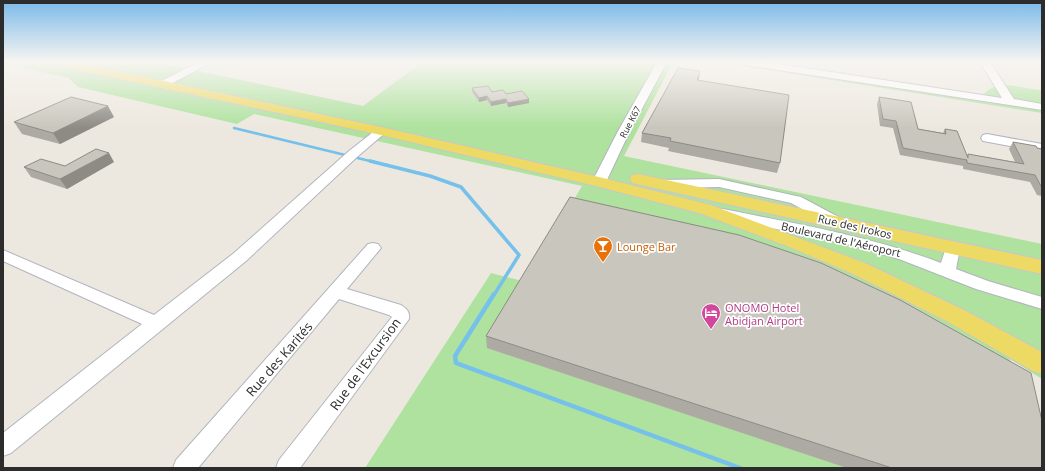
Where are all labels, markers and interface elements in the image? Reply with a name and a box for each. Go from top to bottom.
street label: Rue K67 [616,104,644,140]
street label: Rue des Irokos [817,210,893,242]
street label: Boulevard de l'Aéroport [780,218,902,260]
bar icon: Lounge Bar [592,235,614,263]
place label: Lounge Bar [617,239,676,254]
place label: ONOMO Hotel Abidjan Airport [725,300,803,328]
hotel icon: ONOMO Hotel Abidjan Airport [700,302,722,330]
street label: Rue de l'Excursion [325,314,405,414]
street label: Rue des Karités [242,318,316,400]

